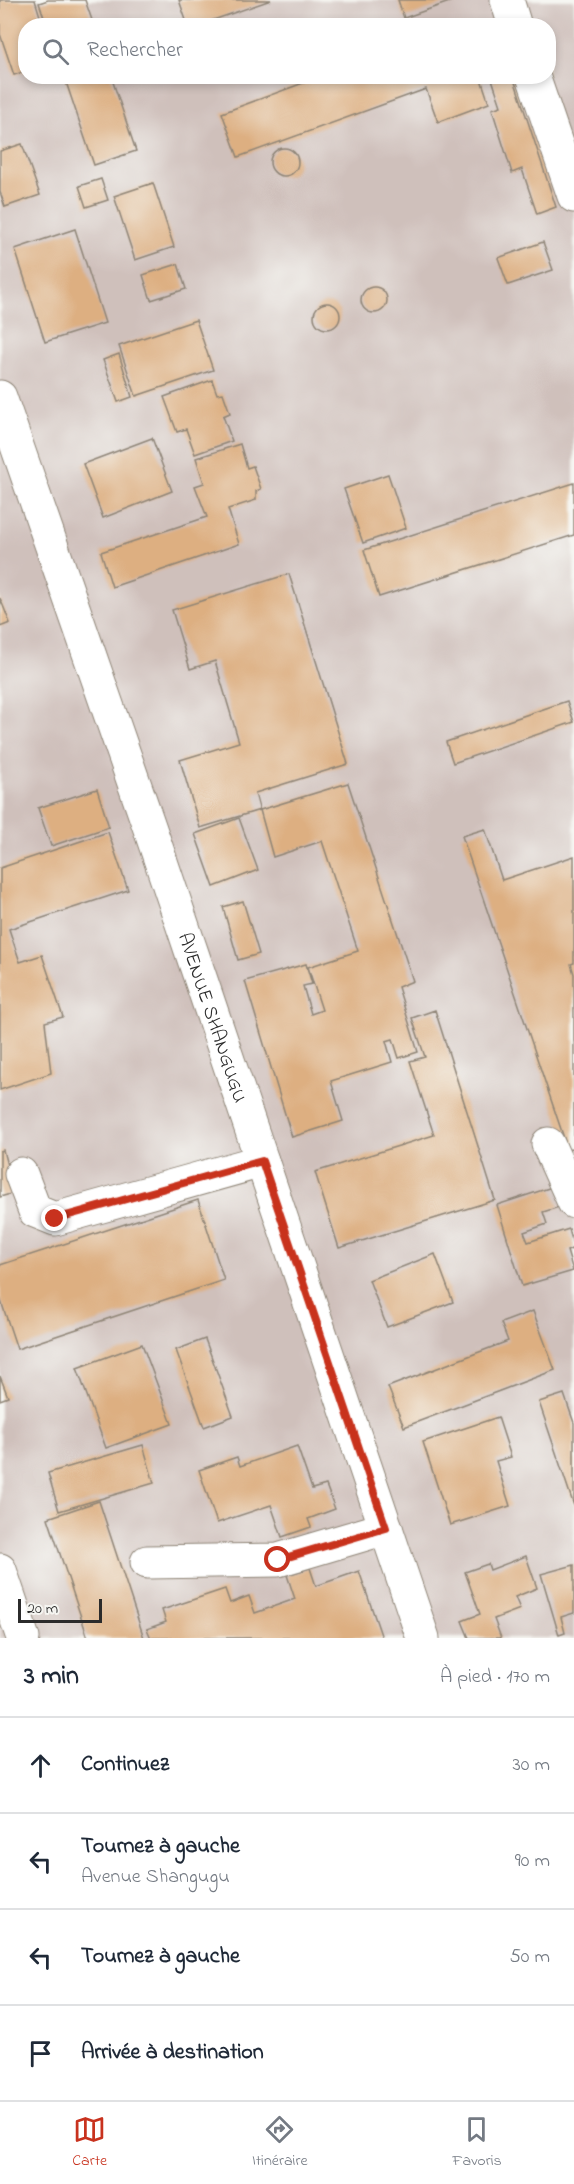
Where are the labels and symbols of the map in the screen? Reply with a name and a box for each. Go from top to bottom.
street label: AVENUE SHANGUGU [169,929,253,1107]
route end [41,1205,67,1231]
route start [264,1546,290,1572]
scale bar [18,1596,102,1624]

